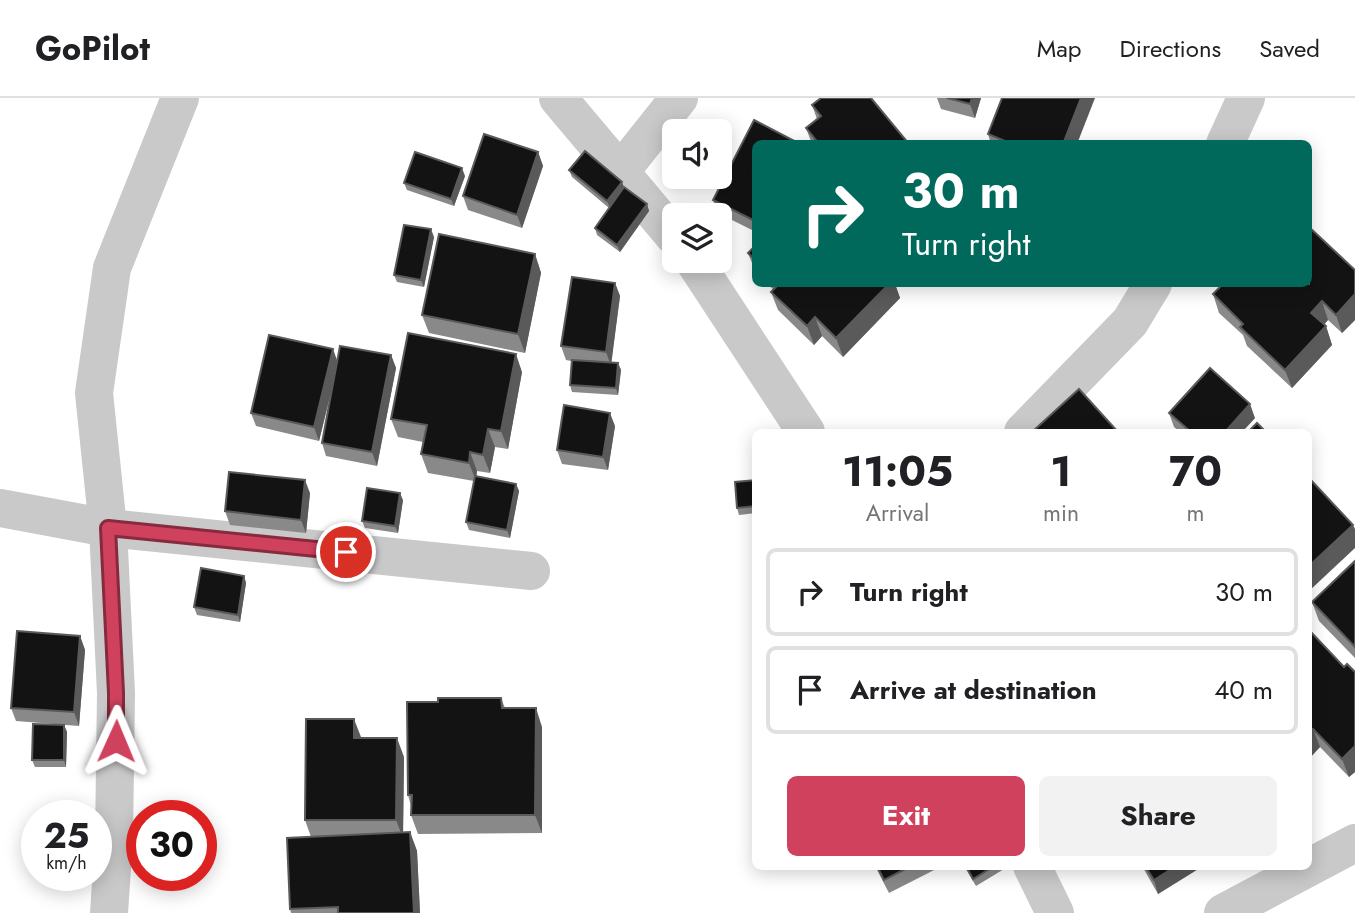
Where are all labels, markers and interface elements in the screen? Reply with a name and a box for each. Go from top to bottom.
text: GoPilot [35,25,150,72]
text: Map [1037,31,1082,66]
text: Directions [1120,31,1221,66]
text: Saved [1259,31,1320,66]
map controls [662,119,732,273]
button: sound [662,119,732,189]
text: 30 m [902,156,1020,226]
icon: right [787,168,878,259]
button: layers [662,203,732,273]
text: Turn right [902,221,1031,267]
text: 11:05 [842,441,953,502]
text: 1 [1050,441,1072,502]
text: 70 [1169,441,1222,502]
text: Arrival [866,496,929,530]
text: min [1043,496,1079,530]
text: m [1187,496,1204,530]
pin [316,522,376,582]
icon: arrive [327,533,365,571]
icon: right [791,573,829,611]
text: Turn right [850,573,968,611]
text: 30 m [1215,573,1273,611]
icon: arrive [791,671,829,709]
text: Arrive at destination [850,671,1097,709]
text: 40 m [1214,671,1273,709]
position arrow [79,704,153,778]
button: Exit [787,776,1025,856]
button: Share [1039,776,1277,856]
speed limit sign: 30 [126,800,217,891]
text: 25 [44,811,89,861]
text: km/h [46,850,87,876]

